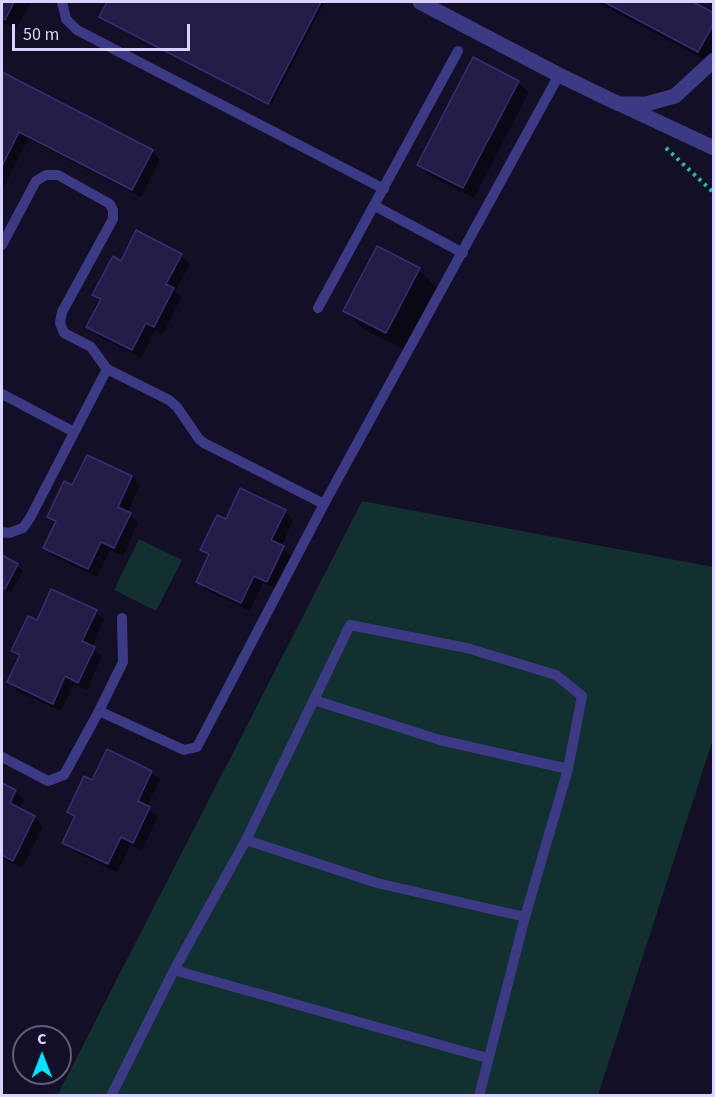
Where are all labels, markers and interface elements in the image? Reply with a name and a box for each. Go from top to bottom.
scale bar [15,12,194,50]
text: 50 m [23,22,59,47]
north arrow [12,1025,72,1085]
text: С [37,1028,47,1050]

